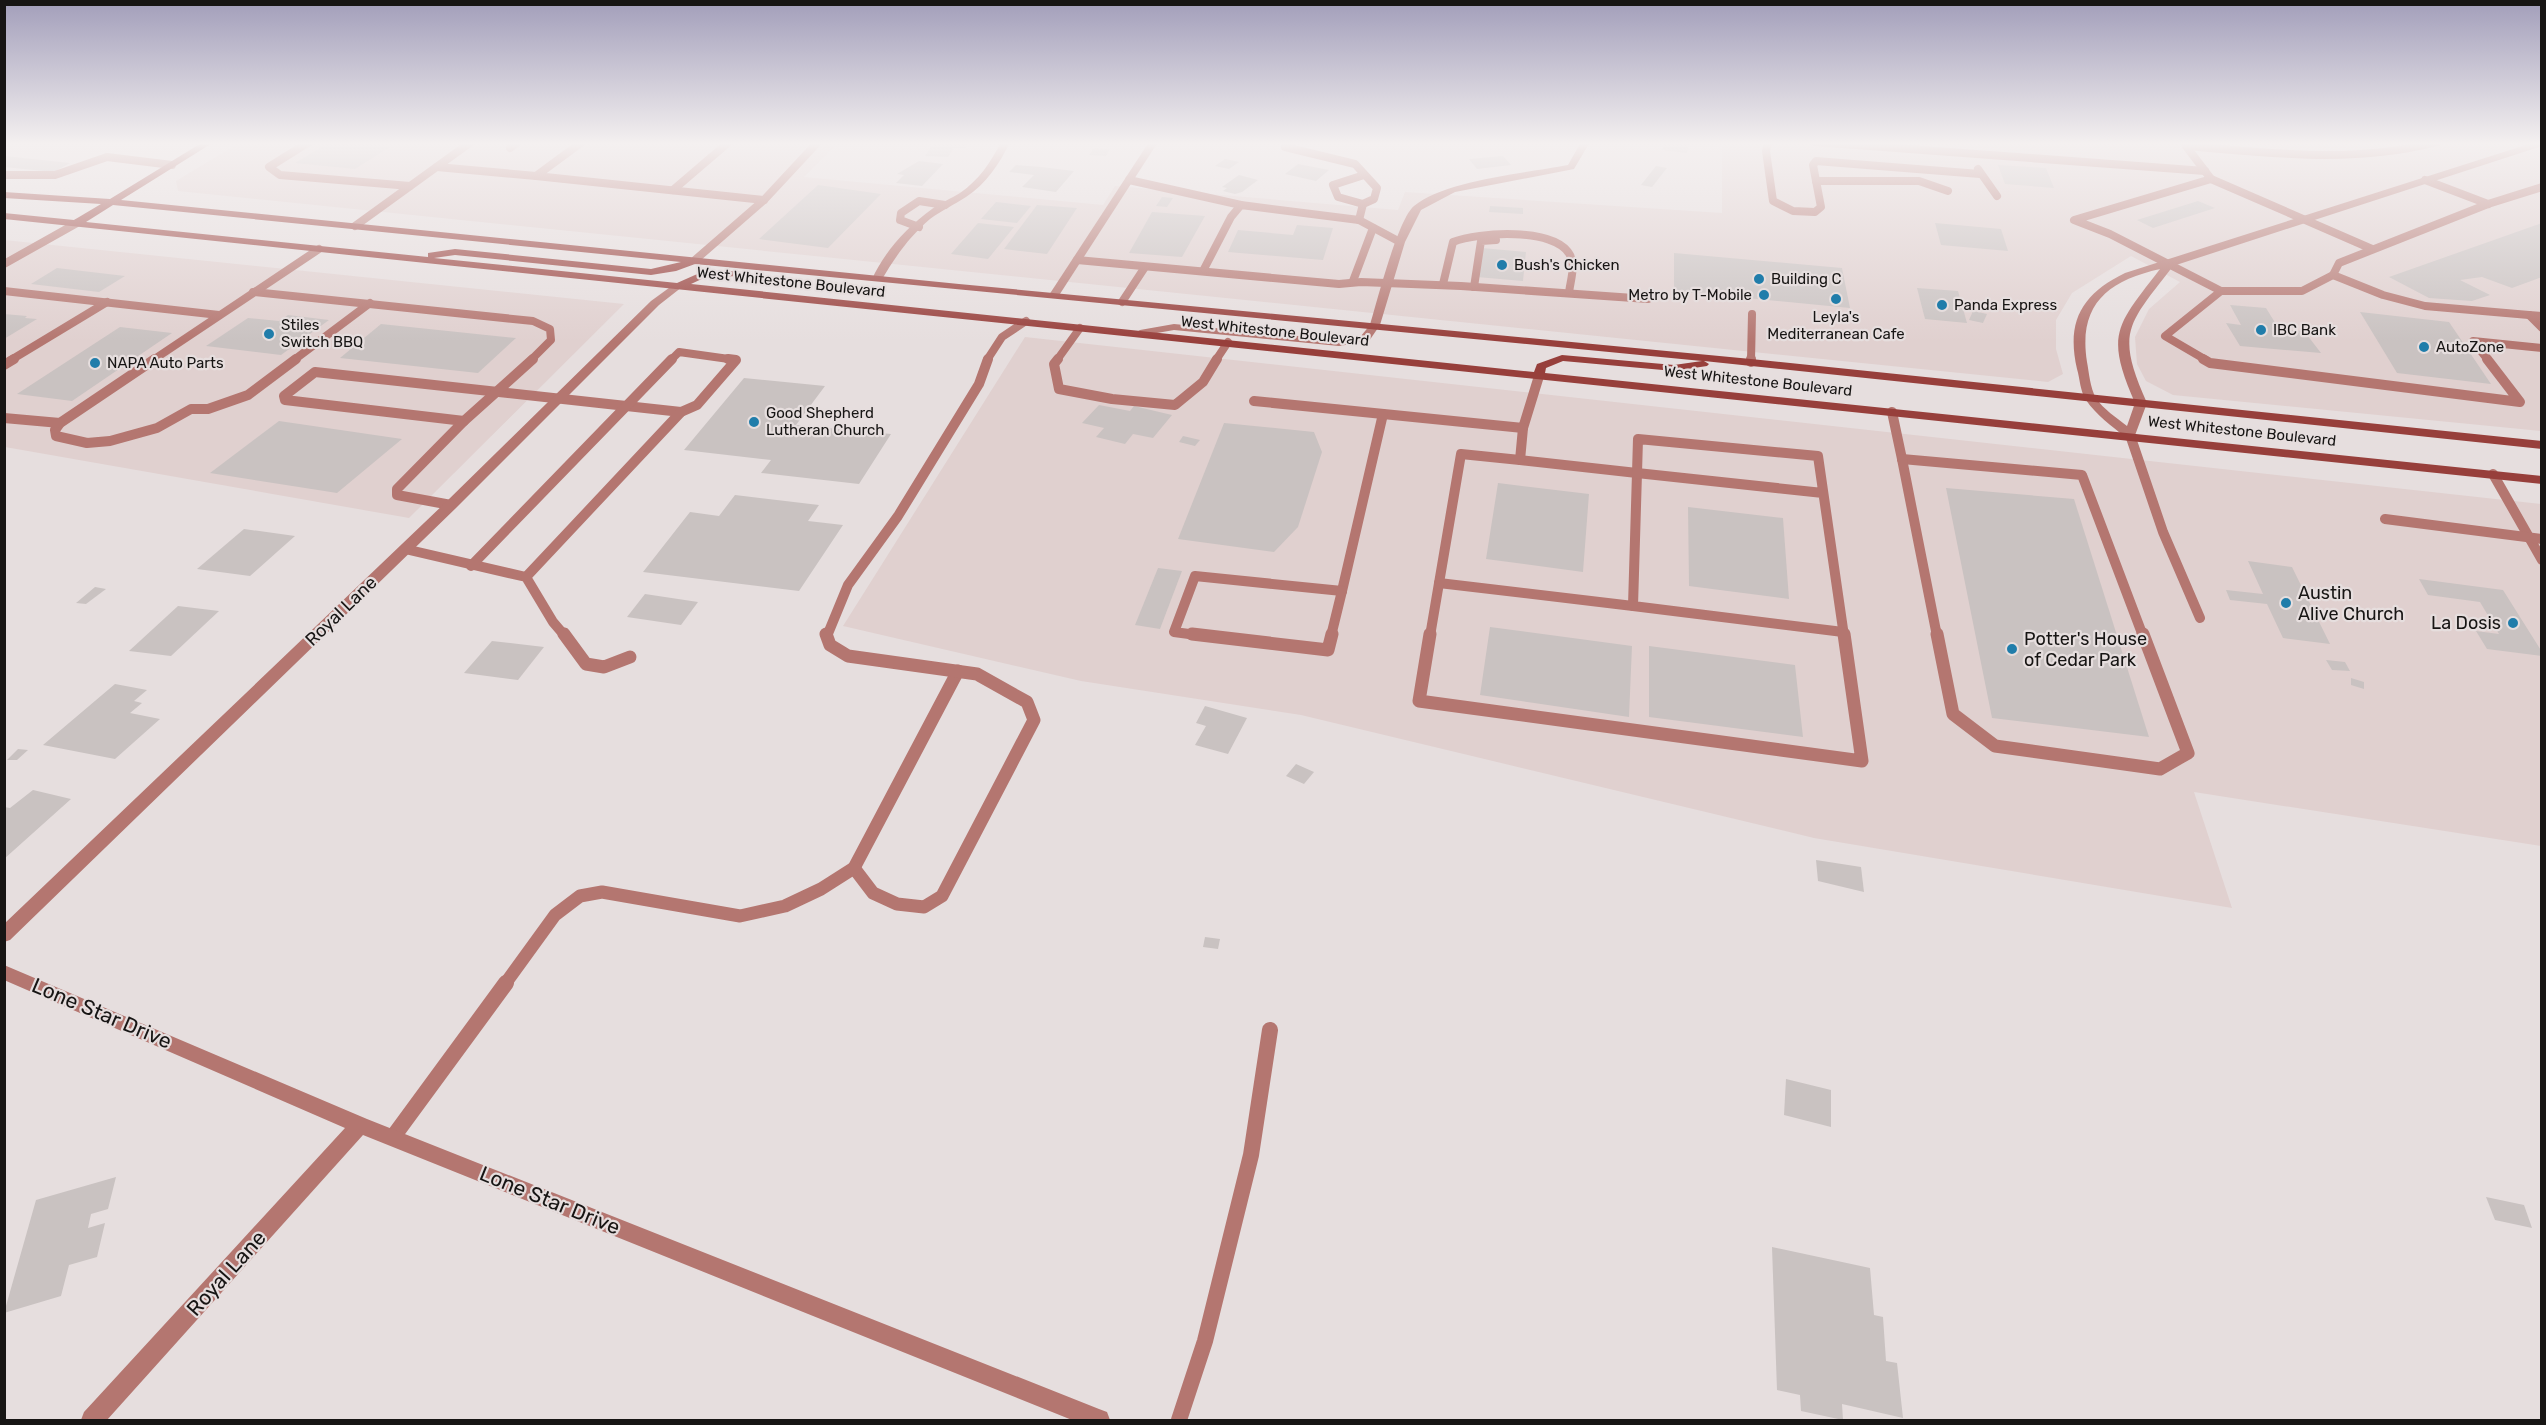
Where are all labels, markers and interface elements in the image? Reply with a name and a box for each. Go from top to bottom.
place label: Bush's Chicken [1514,256,1620,274]
marker: Bush's Chicken [1495,258,1509,272]
street label: West Whitestone Boulevard [696,263,886,301]
place label: Building C [1771,270,1842,288]
marker: Building C [1752,272,1766,286]
place label: Metro by T-Mobile [1628,286,1752,304]
marker: Metro by T-Mobile [1757,288,1771,302]
marker: Leyla's Mediterranean Cafe [1829,292,1843,306]
place label: Panda Express [1954,296,2057,314]
marker: Panda Express [1935,298,1949,312]
place label: Leyla's Mediterranean Cafe [1767,308,1905,343]
street label: West Whitestone Boulevard [1180,312,1370,350]
place label: Stiles Switch BBQ [281,316,363,351]
place label: IBC Bank [2273,321,2336,339]
marker: IBC Bank [2254,323,2268,337]
marker: Stiles Switch BBQ [262,327,276,341]
place label: AutoZone [2436,338,2504,356]
marker: AutoZone [2417,340,2431,354]
place label: NAPA Auto Parts [107,354,224,372]
marker: NAPA Auto Parts [88,356,102,370]
street label: West Whitestone Boulevard [1663,362,1853,400]
place label: Good Shepherd Lutheran Church [766,404,884,439]
street label: West Whitestone Boulevard [2147,412,2337,450]
marker: Good Shepherd Lutheran Church [747,415,761,429]
street label: Royal Lane [301,571,381,651]
place label: Austin Alive Church [2298,582,2404,625]
marker: Austin Alive Church [2279,596,2293,610]
place label: La Dosis [2431,612,2501,634]
marker: La Dosis [2506,616,2520,630]
place label: Potter's House of Cedar Park [2024,628,2147,671]
marker: Potter's House of Cedar Park [2005,642,2019,656]
street label: Lone Star Drive [28,972,176,1054]
street label: Lone Star Drive [476,1160,624,1240]
street label: Royal Lane [181,1225,271,1321]

